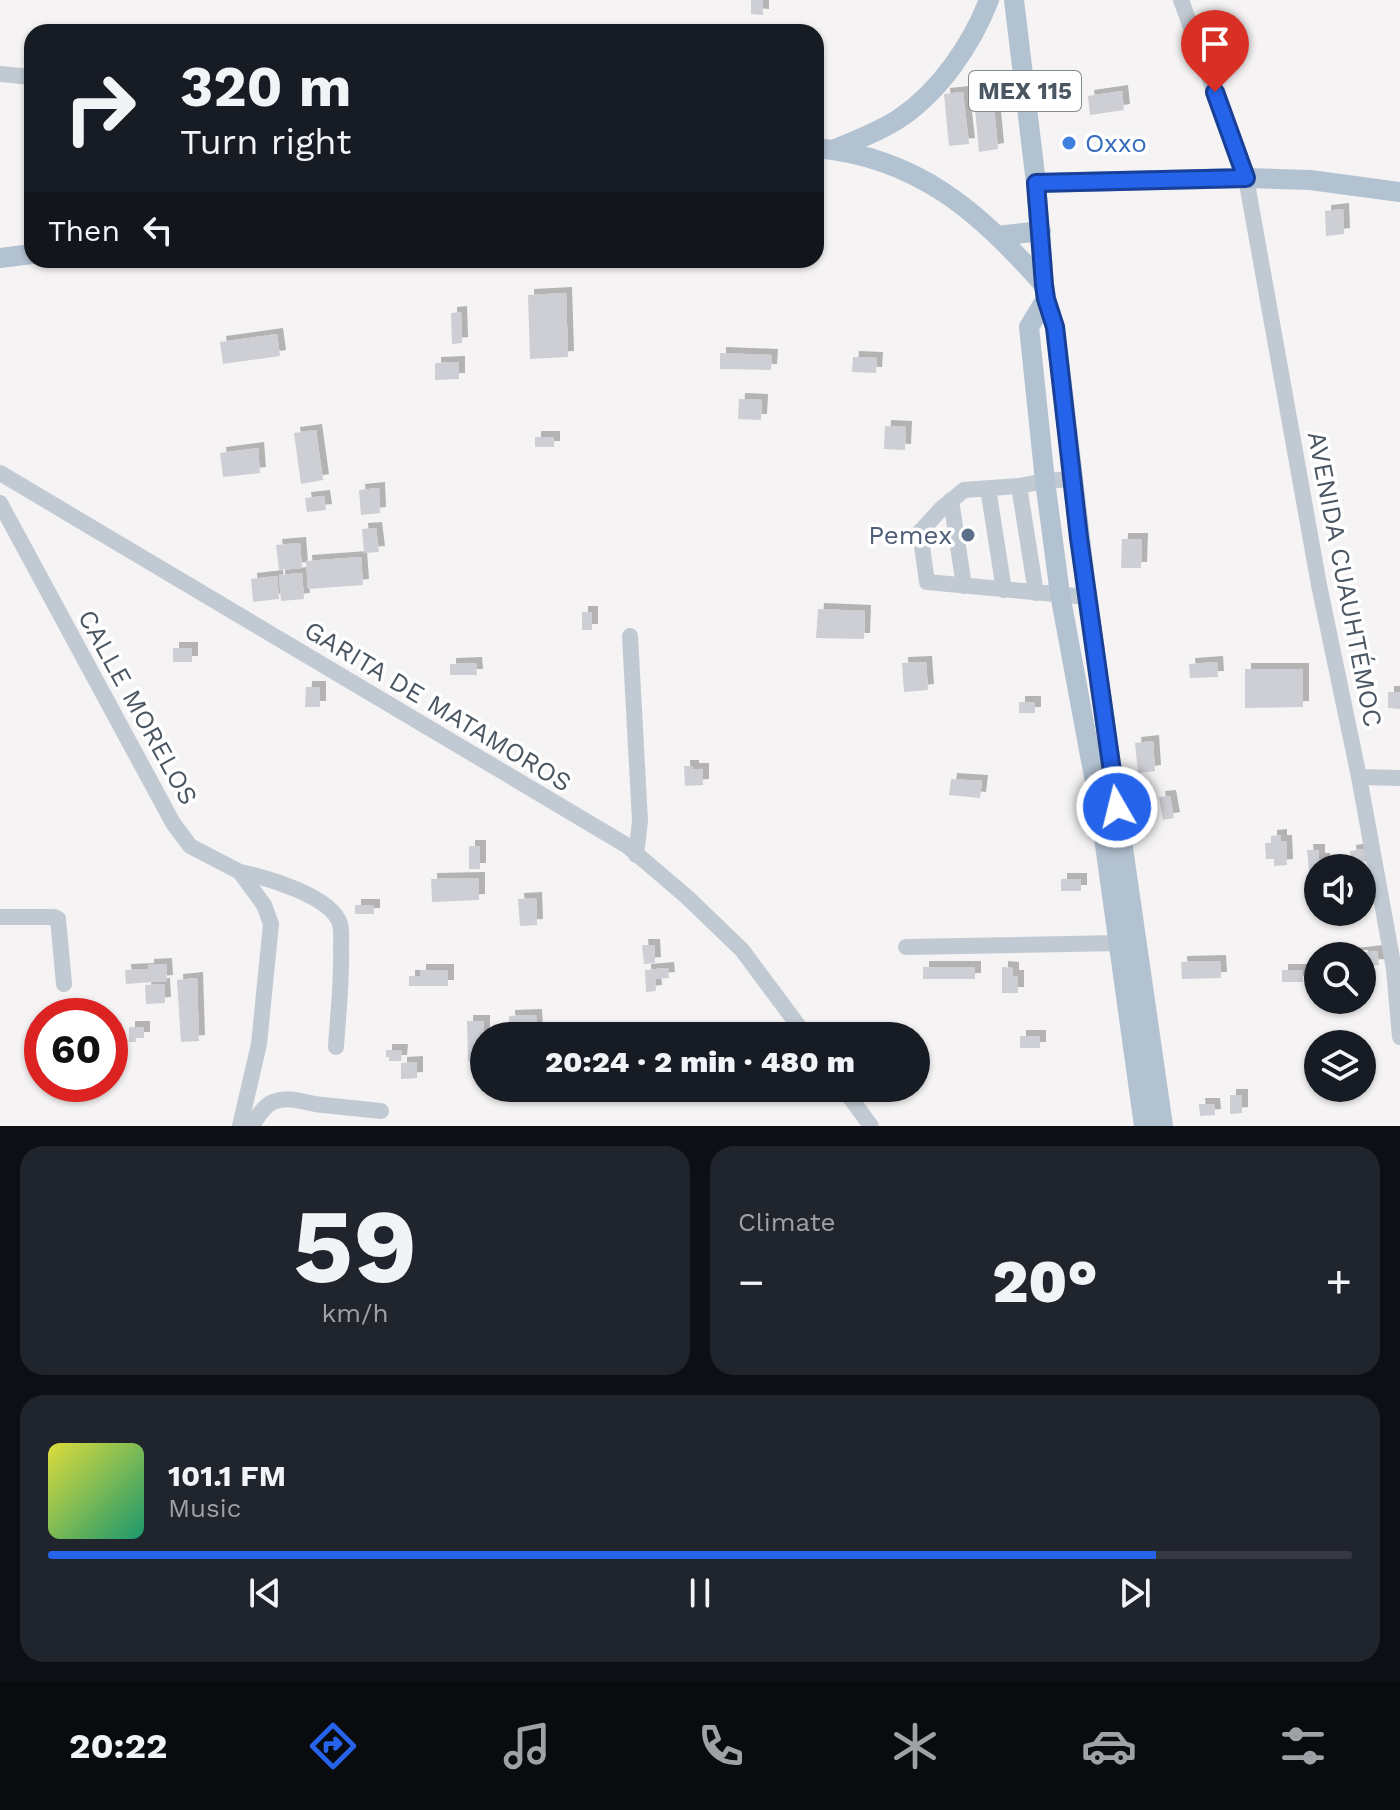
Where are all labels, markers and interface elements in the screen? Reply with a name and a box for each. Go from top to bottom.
pin [1181,10,1249,92]
icon: arrive [1193,22,1237,66]
text: 320 m [180,54,351,120]
icon: right [48,56,152,160]
road number: MEX 115 [969,71,1081,111]
text: Turn right [180,121,351,163]
place label: Oxxo [1085,128,1147,158]
marker: Oxxo [1060,134,1078,152]
icon: left [136,208,180,252]
text: Then [48,213,120,248]
street label: AVENIDA CUAUHTÉMOC [1302,429,1388,729]
place label: Pemex [868,520,952,550]
marker: Pemex [959,526,977,544]
street label: CALLE MORELOS [72,604,204,810]
street label: GARITA DE MATAMOROS [299,614,577,798]
position arrow [1075,765,1159,849]
map controls [1304,854,1376,1102]
button: sound [1304,854,1376,926]
button: search [1304,942,1376,1014]
speed limit sign: 60 [24,998,128,1102]
button: layers [1304,1030,1376,1102]
text: 20:24 · 2 min · 480 m [545,1044,855,1079]
text: 59 [293,1185,417,1307]
text: Climate [738,1207,836,1237]
text: 20° [992,1246,1098,1317]
text: − [738,1256,765,1308]
text: + [1325,1256,1352,1308]
text: km/h [322,1298,388,1328]
text: 101.1 FM [168,1458,286,1493]
text: Music [168,1493,241,1523]
icon: previous [243,1571,287,1615]
icon: pause [678,1571,722,1615]
icon: next [1113,1571,1157,1615]
icon: directions [305,1718,361,1774]
icon: music [499,1718,555,1774]
icon: phone [693,1718,749,1774]
icon: climate [887,1718,943,1774]
icon: car [1081,1718,1137,1774]
icon: filters [1275,1718,1331,1774]
text: 20:22 [69,1725,167,1767]

